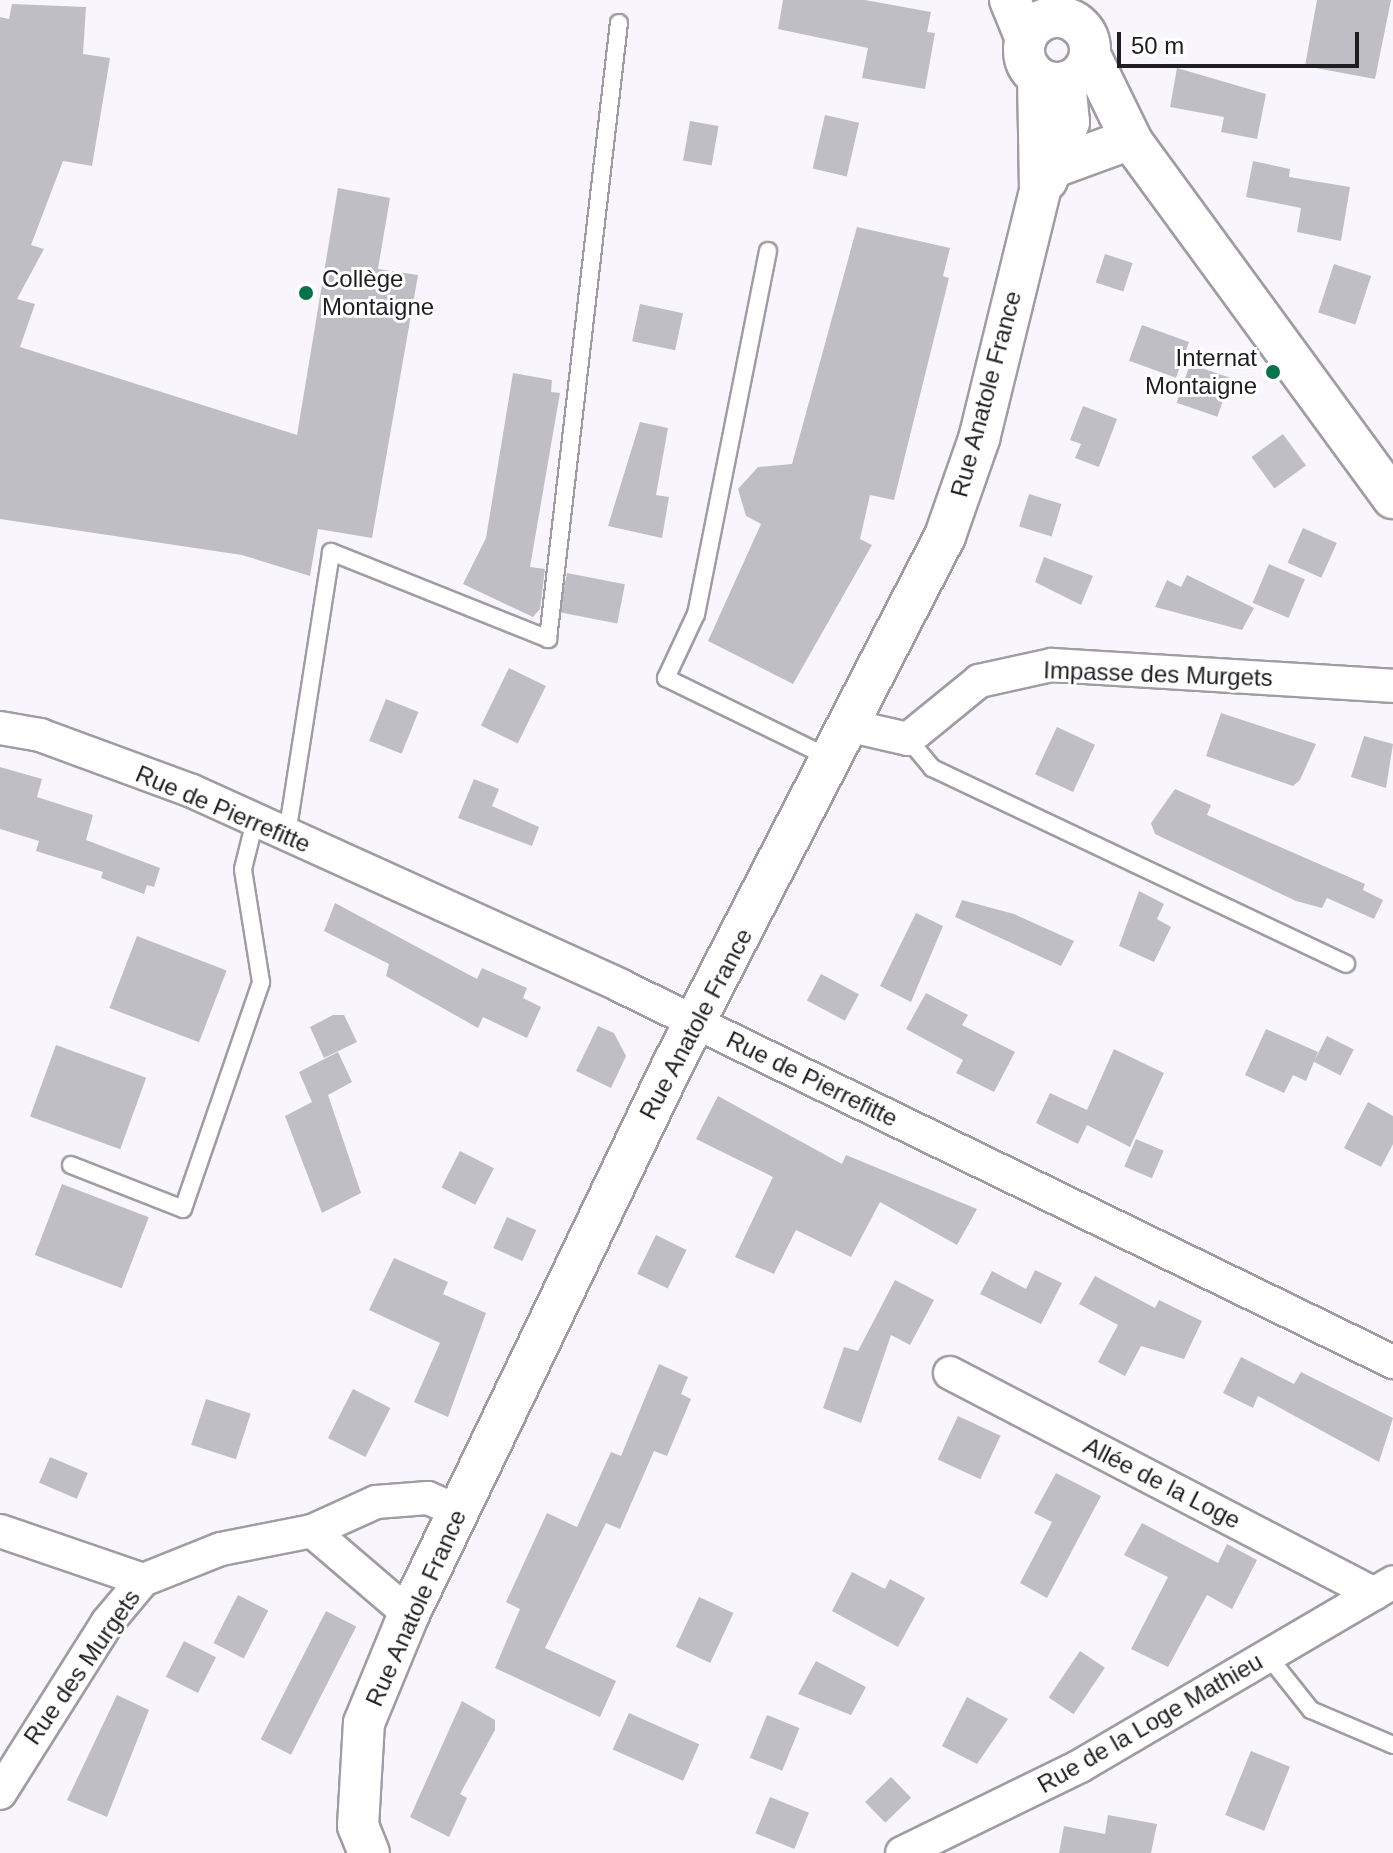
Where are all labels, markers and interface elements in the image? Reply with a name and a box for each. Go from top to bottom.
scale bar [1121,16,1363,66]
text: 50 m [1131,32,1184,59]
place label: Collège Montaigne [322,265,434,321]
marker: Collège Montaigne [297,284,315,302]
street label: Rue Anatole France [944,287,1028,501]
place label: Internat Montaigne [1145,344,1257,400]
marker: Internat Montaigne [1264,363,1282,381]
street label: Impasse des Murgets [1043,656,1273,692]
street label: Rue de Pierrefitte [131,759,315,859]
street label: Rue Anatole France [633,923,759,1125]
street label: Rue de Pierrefitte [722,1025,902,1133]
street label: Allée de la Loge [1079,1431,1245,1535]
street label: Rue Anatole France [359,1505,473,1711]
street label: Rue des Murgets [18,1584,146,1750]
street label: Rue de la Loge Mathieu [1032,1647,1268,1799]

